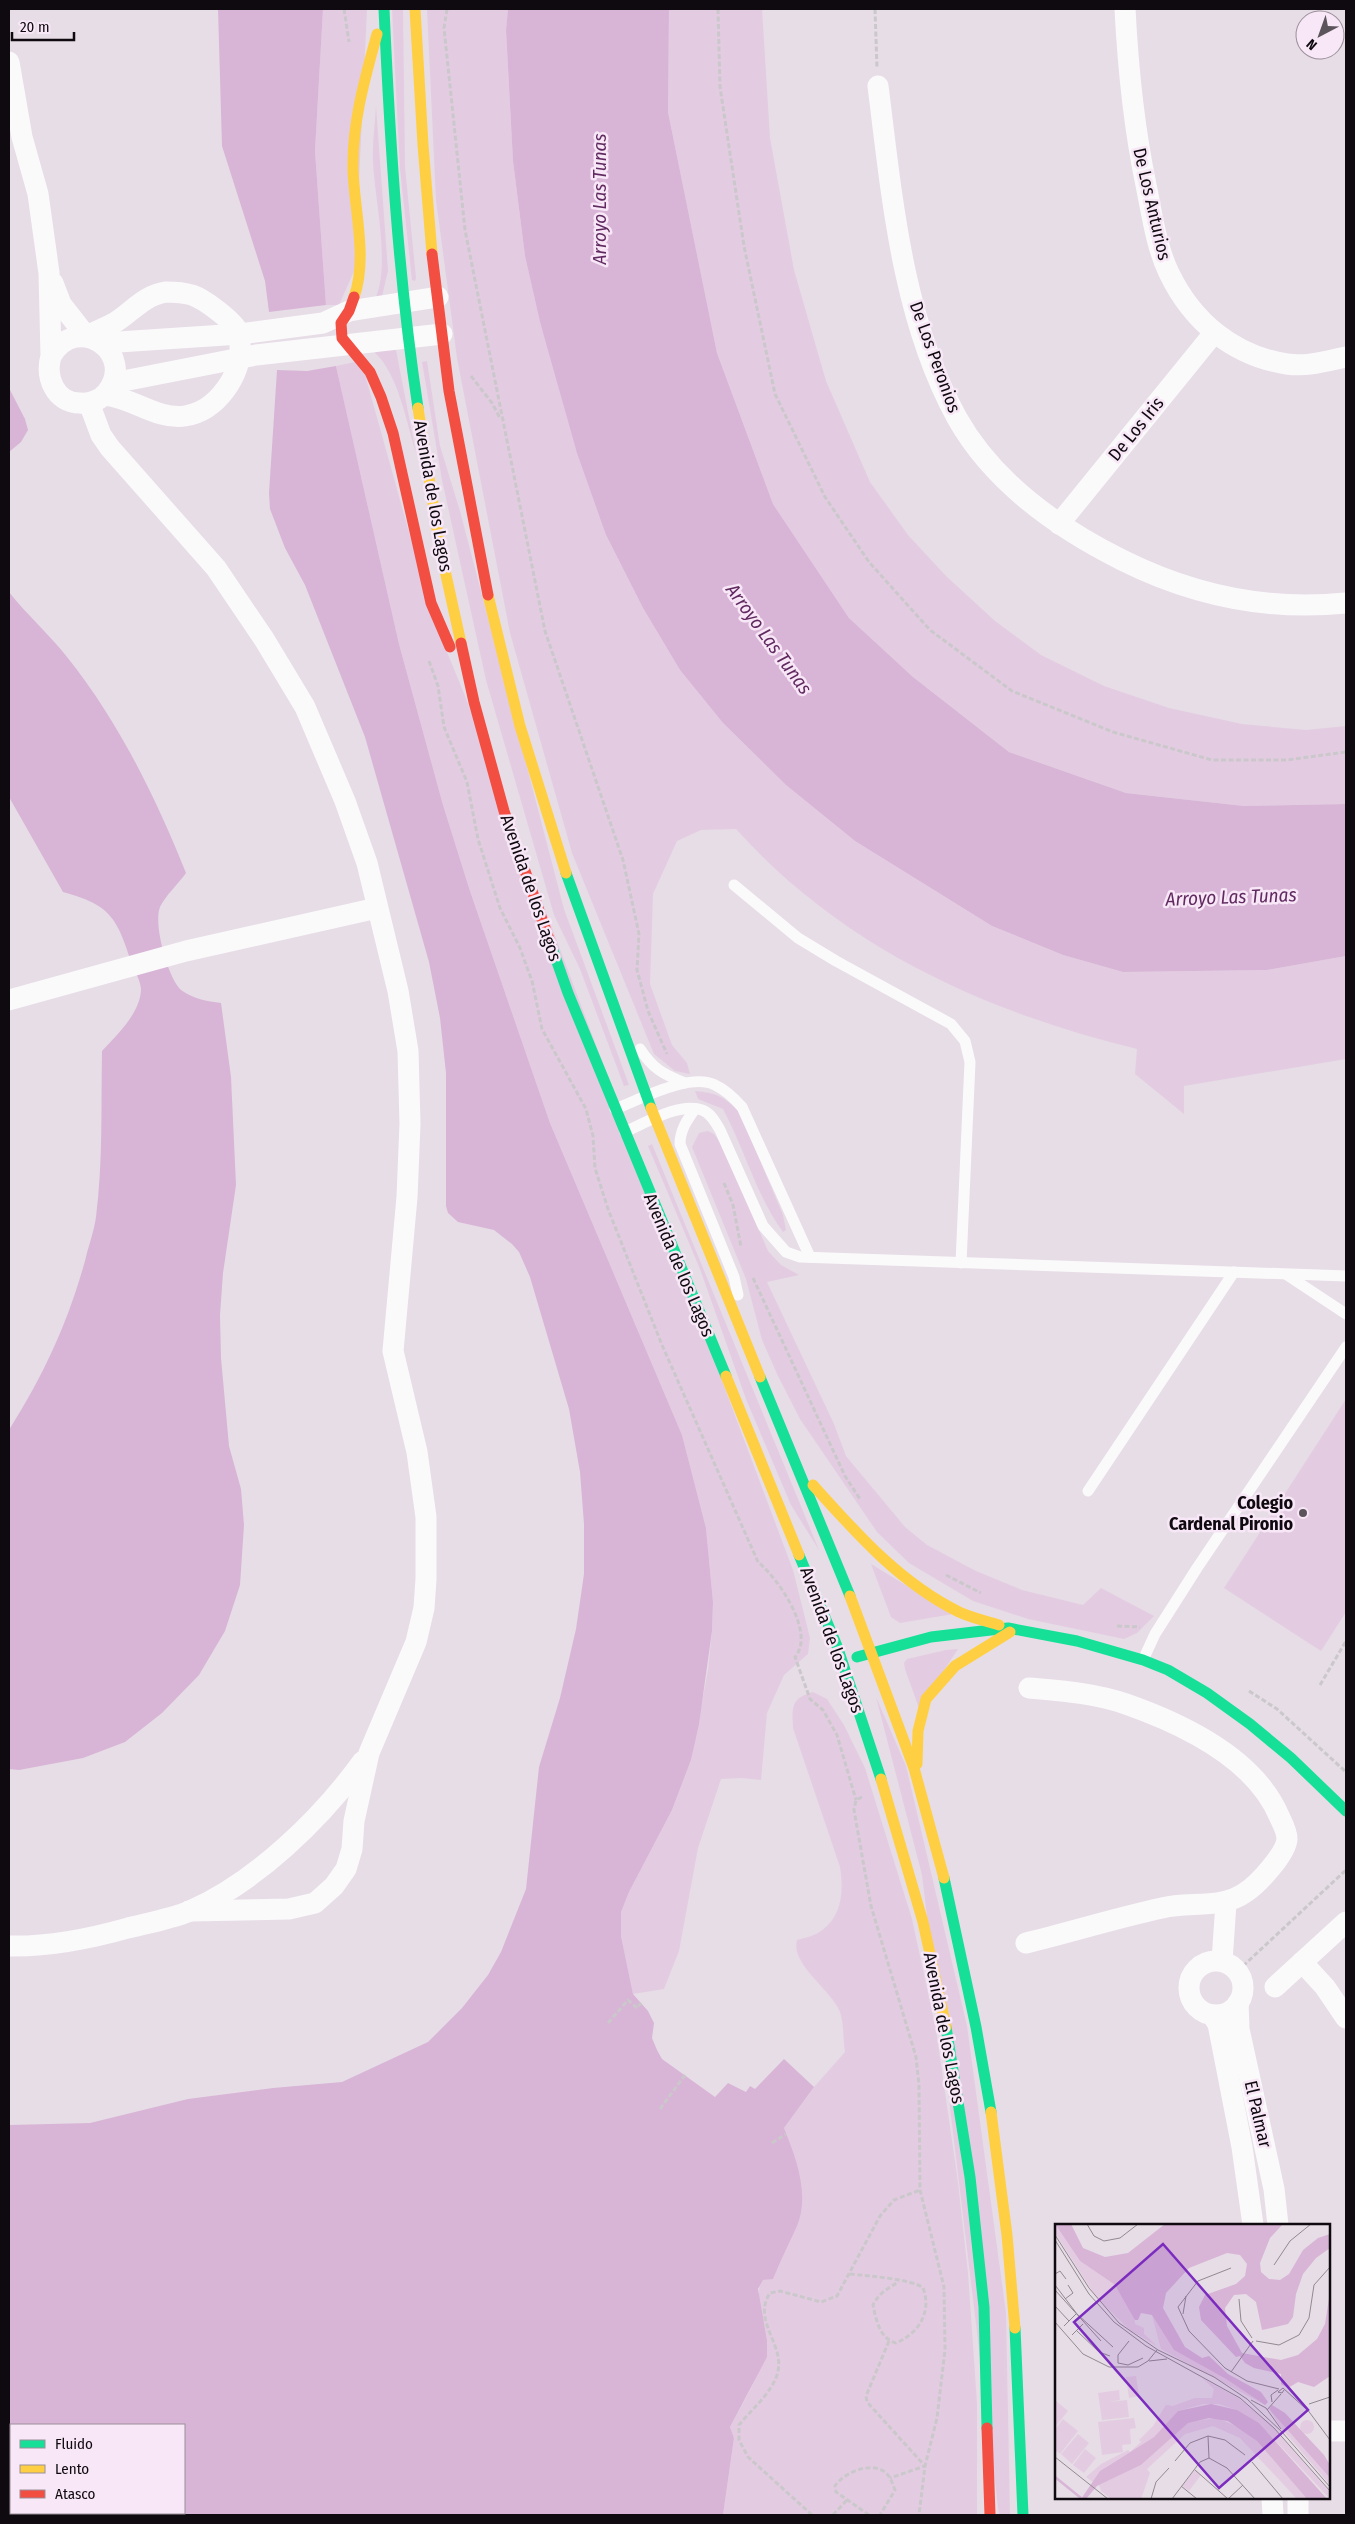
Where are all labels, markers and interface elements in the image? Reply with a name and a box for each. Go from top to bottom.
scale bar [12,10,75,42]
north arrow [1295,10,1345,60]
text: 20 m [20,18,50,36]
text: N [1303,35,1321,54]
water label: Arroyo Las Tunas [588,134,611,265]
street label: De Los Anturios [1128,146,1176,263]
street label: De Los Peronios [905,298,965,416]
street label: De Los Iris [1104,392,1169,465]
street label: Avenida de los Lagos [409,418,457,574]
water label: Arroyo Las Tunas [721,578,817,699]
street label: Avenida de los Lagos [496,812,567,965]
water label: Arroyo Las Tunas [1164,883,1297,911]
street label: Avenida de los Lagos [639,1190,719,1340]
place label: Colegio Cardenal Pironio [1169,1492,1293,1535]
marker: Colegio Cardenal Pironio [1297,1507,1309,1519]
street label: Avenida de los Lagos [795,1564,869,1716]
street label: Avenida de los Lagos [919,1950,970,2106]
street label: El Palmar [1240,2078,1277,2150]
inset map [1055,2224,1330,2499]
legend [10,2424,185,2514]
text: Fluido [55,2435,93,2453]
text: Lento [55,2460,89,2478]
text: Atasco [55,2485,95,2503]

